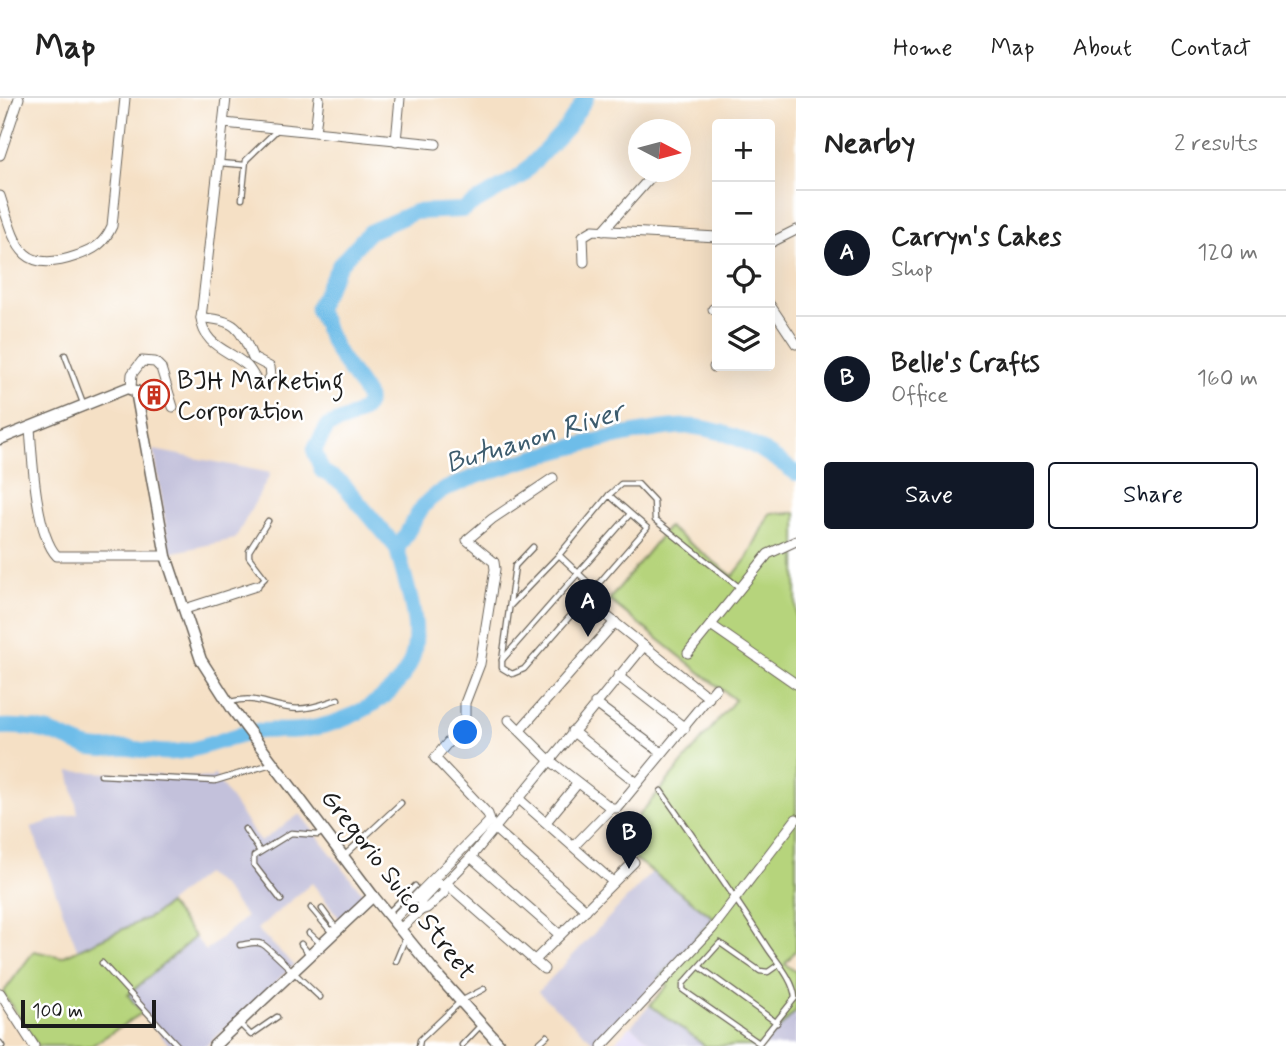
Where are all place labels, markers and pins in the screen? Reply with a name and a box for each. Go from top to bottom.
place label: BJH Marketing Corporation [177,365,344,429]
building icon: BJH Marketing Corporation [137,378,171,412]
pin: A [565,579,611,637]
pin: B [606,811,652,869]

